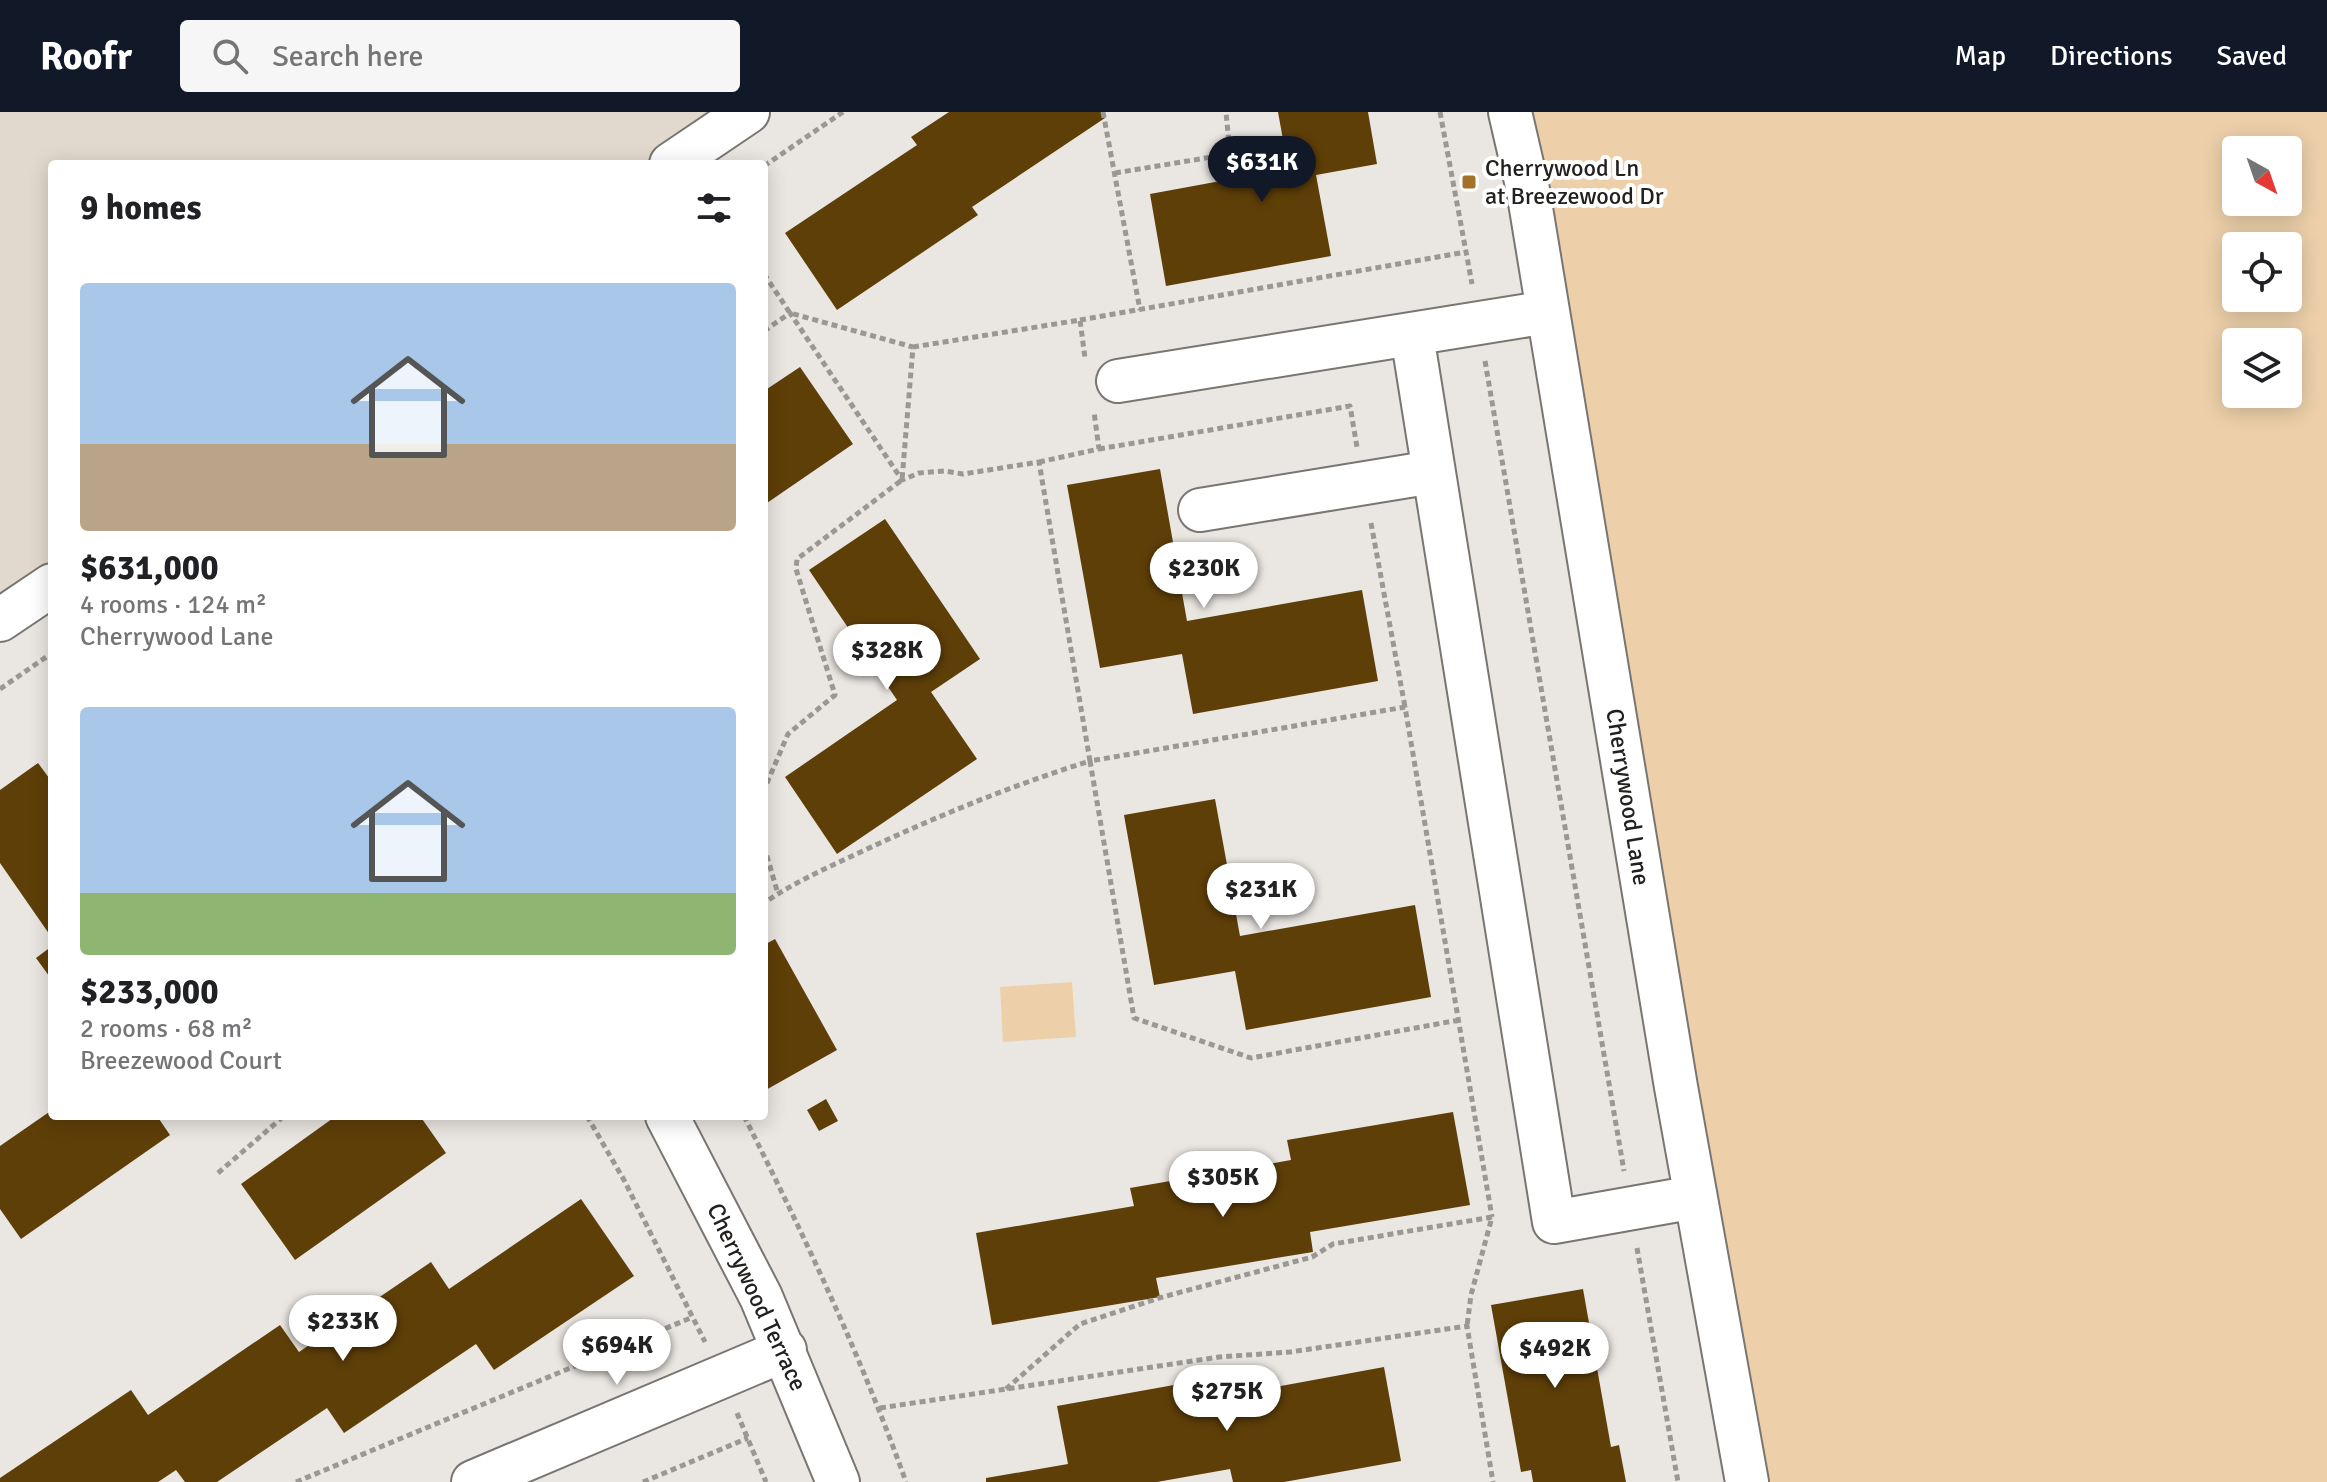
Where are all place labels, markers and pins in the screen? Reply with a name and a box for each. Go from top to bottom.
pin: $631K [1206,136,1318,204]
place label: Cherrywood Ln at Breezewood Dr [1485,153,1664,211]
marker: Cherrywood Ln at Breezewood Dr [1460,173,1478,191]
pin: $230K [1148,542,1260,610]
pin: $328K [831,624,943,692]
pin: $231K [1205,863,1317,931]
pin: $305K [1167,1151,1279,1219]
pin: $233K [287,1295,399,1363]
pin: $694K [561,1319,673,1387]
pin: $492K [1499,1322,1611,1390]
pin: $275K [1171,1365,1283,1433]

